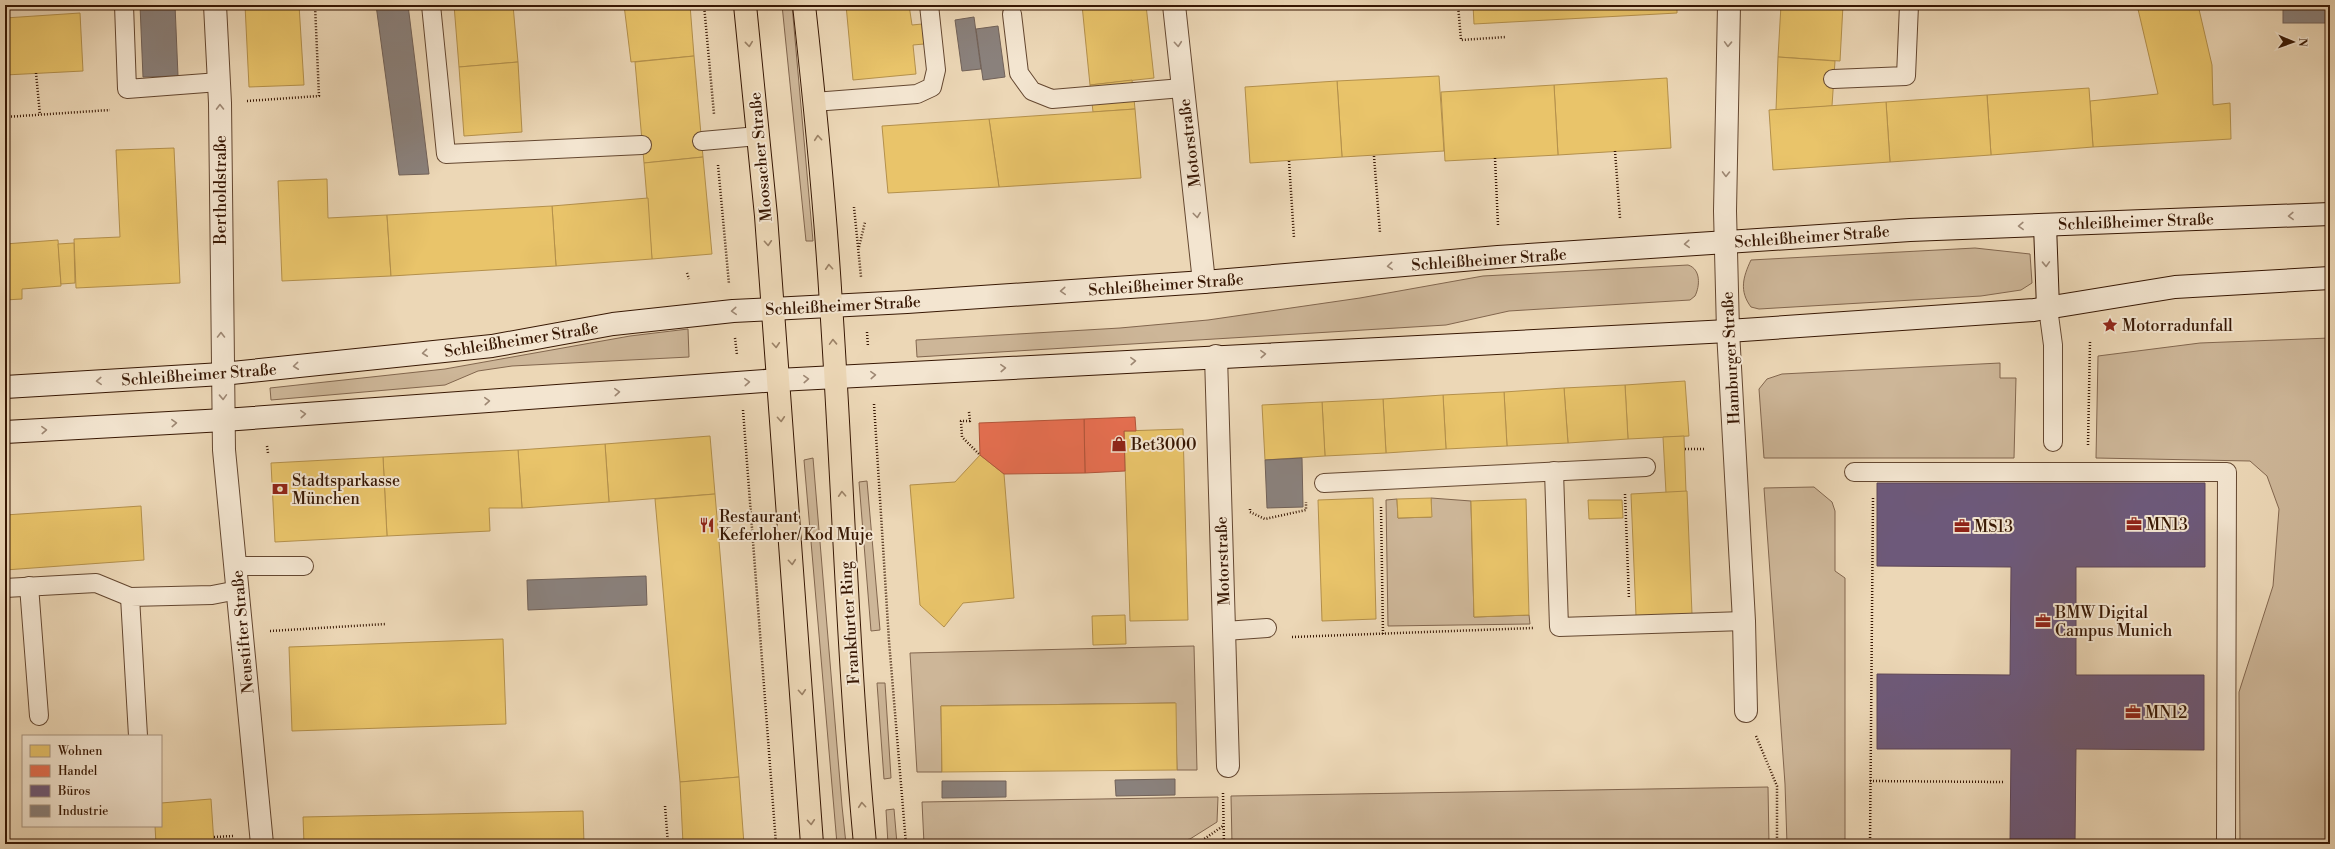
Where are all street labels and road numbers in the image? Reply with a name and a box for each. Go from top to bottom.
street label: Moosacher Straße [745,91,777,222]
street label: Motorstraße [1175,97,1205,188]
street label: Bertholdstraße [211,135,231,246]
street label: Schleißheimer Straße [2058,209,2214,235]
street label: Schleißheimer Straße [1734,222,1890,252]
street label: Schleißheimer Straße [1411,245,1567,275]
street label: Schleißheimer Straße [1088,270,1244,300]
street label: Hamburger Straße [1718,291,1744,425]
street label: Schleißheimer Straße [765,292,921,320]
street label: Schleißheimer Straße [443,318,600,362]
street label: Schleißheimer Straße [121,360,277,390]
street label: Motorstraße [1211,516,1235,606]
street label: Frankfurter Ring [836,560,864,685]
street label: Neustifter Straße [228,569,258,695]

